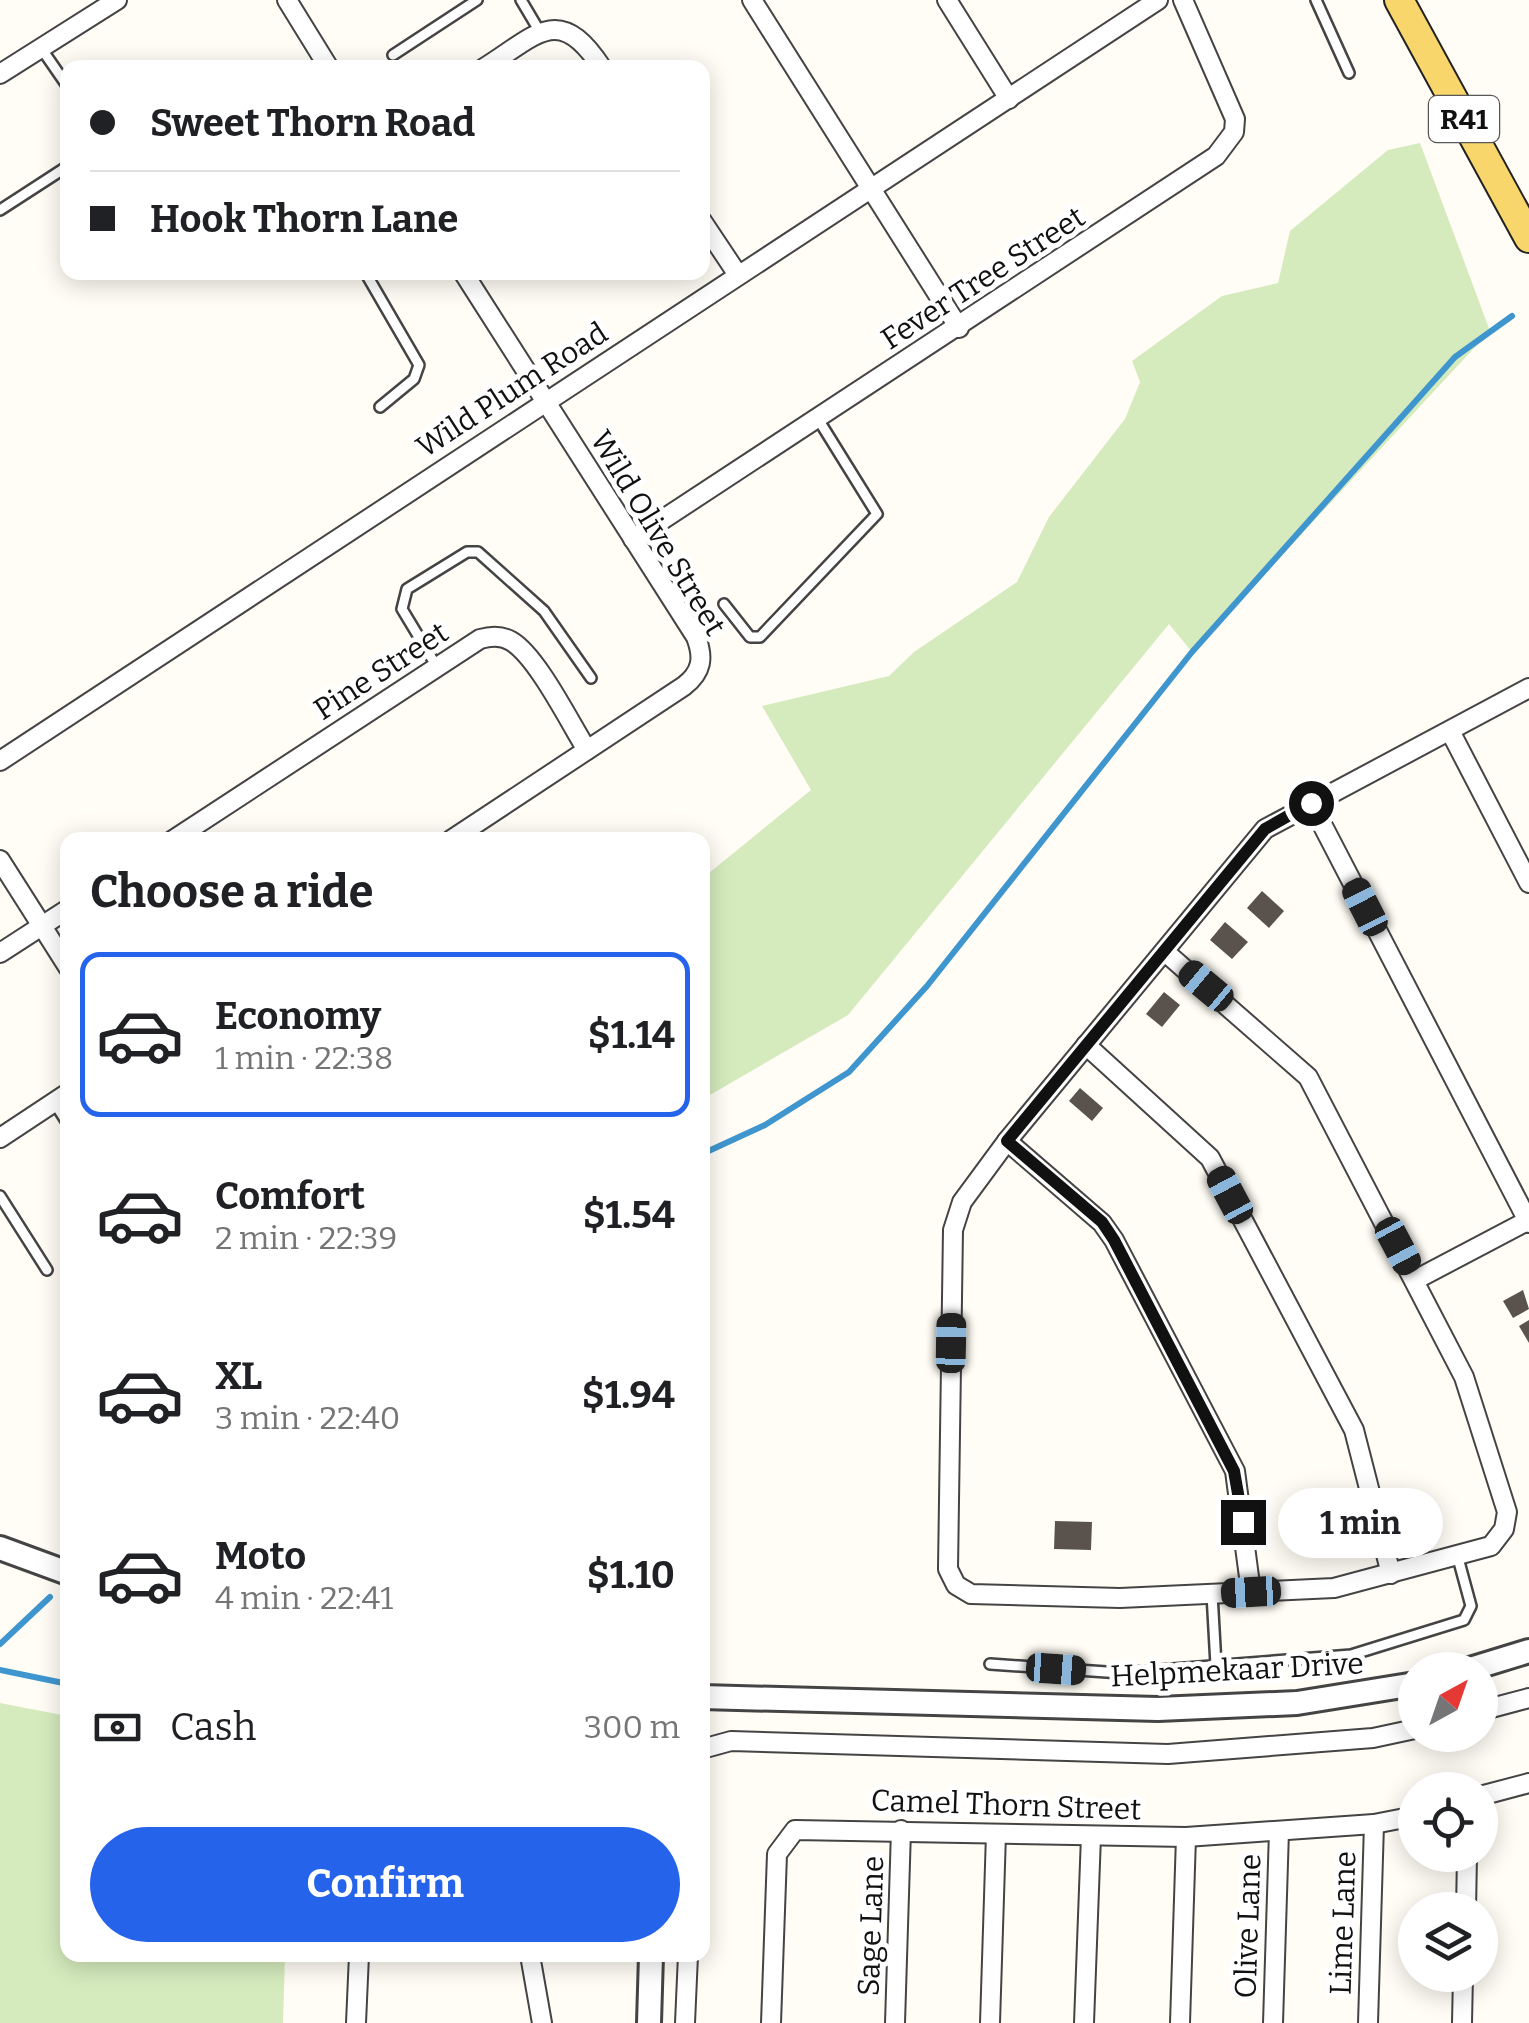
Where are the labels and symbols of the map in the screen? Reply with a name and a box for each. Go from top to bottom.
road number: R41 [1429,96,1499,142]
street label: Fever Tree Street [875,199,1092,357]
street label: Wild Plum Road [410,315,614,465]
street label: Wild Olive Street [583,424,733,642]
street label: Pine Street [307,614,455,728]
route start [1289,781,1334,826]
car [1338,873,1392,941]
car [1173,955,1239,1017]
car [1203,1161,1257,1229]
car [1371,1212,1425,1280]
car [935,1313,967,1373]
callout: 1 min [1278,1487,1443,1557]
route end [1221,1500,1266,1545]
car [1220,1575,1282,1609]
street label: Helpmekaar Drive [1109,1645,1365,1695]
car [1025,1652,1087,1686]
north arrow [1398,1652,1498,1752]
street label: Camel Thorn Street [870,1782,1142,1828]
street label: Lime Lane [1322,1850,1364,1996]
street label: Olive Lane [1227,1853,1269,1999]
street label: Sage Lane [851,1855,891,1997]

